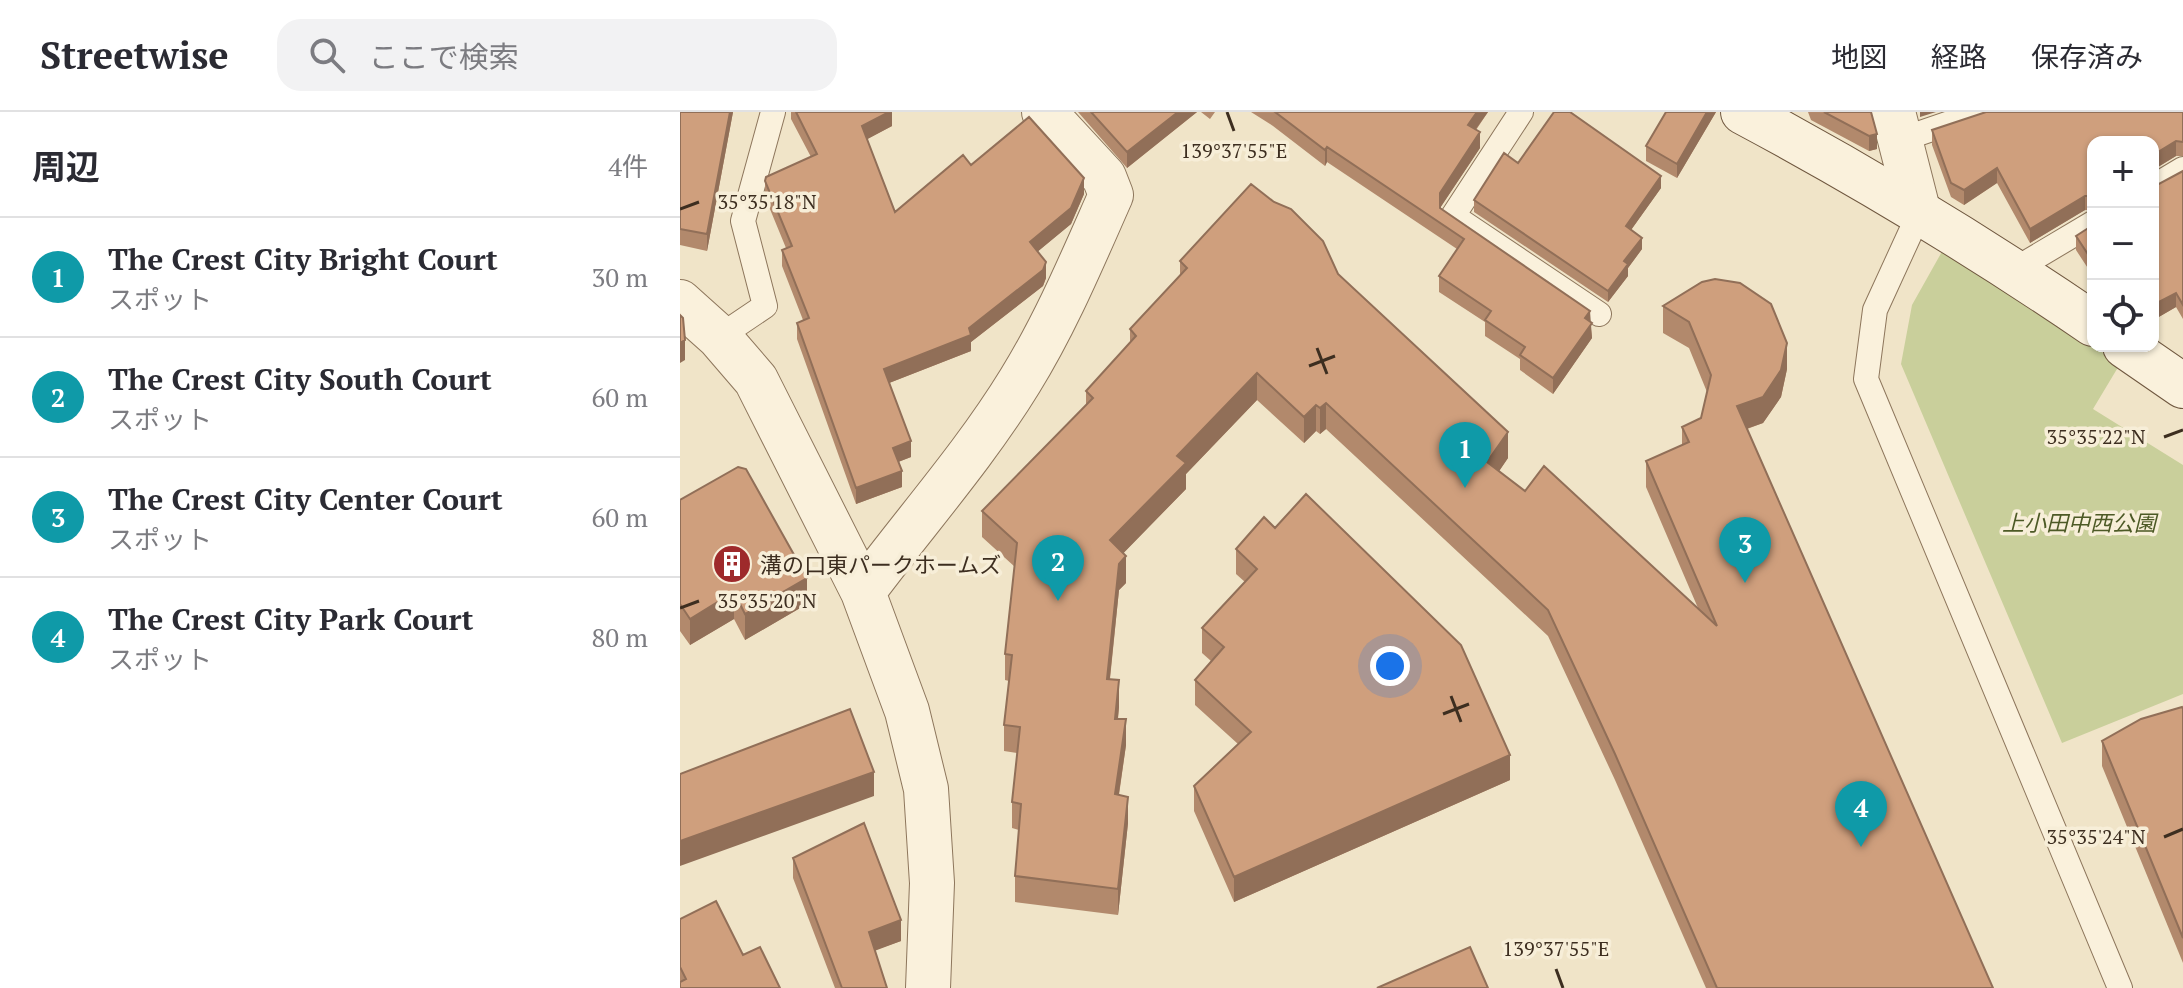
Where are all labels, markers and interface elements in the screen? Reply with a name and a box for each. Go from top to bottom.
search box [277,19,837,91]
text: Streetwise [40,30,229,80]
icon: search [305,33,349,77]
text: ここで検索 [369,37,519,77]
text: 地図 [1831,38,1887,75]
text: 経路 [1931,38,1987,75]
text: 保存済み [2031,38,2143,75]
map controls [2087,136,2159,352]
button: + [2087,136,2159,208]
text: 139°37'55"E [1181,137,1287,164]
text: 周辺 [32,144,100,189]
text: 4件 [608,149,648,183]
text: 35°35'18"N [717,188,817,215]
button: − [2087,208,2159,280]
text: The Crest City Bright Court [108,239,498,279]
text: 1 [51,260,65,294]
text: 30 m [592,260,648,294]
button: locate [2087,280,2159,352]
text: スポット [108,282,212,316]
text: The Crest City South Court [108,359,492,399]
text: 2 [51,380,65,414]
text: 60 m [592,380,648,414]
text: スポット [108,402,212,436]
pin: 1 [1439,422,1491,488]
text: 35°35'22"N [2046,423,2146,450]
text: The Crest City Center Court [108,479,503,519]
text: 3 [51,500,65,534]
text: 60 m [592,500,648,534]
park label: 上小田中西公園 [2002,508,2159,537]
pin: 3 [1719,517,1771,583]
text: スポット [108,522,212,556]
pin: 2 [1032,535,1084,601]
building icon: 溝の口東パークホームズ [711,543,753,585]
place label: 溝の口東パークホームズ [760,550,1001,579]
text: 35°35'20"N [717,587,817,614]
text: The Crest City Park Court [108,599,473,639]
text: 4 [51,620,65,654]
text: 80 m [592,620,648,654]
text: スポット [108,642,212,676]
your location [1370,646,1410,686]
pin: 4 [1835,781,1887,847]
text: 35°35'24"N [2046,823,2146,850]
text: 139°37'55"E [1503,935,1609,962]

